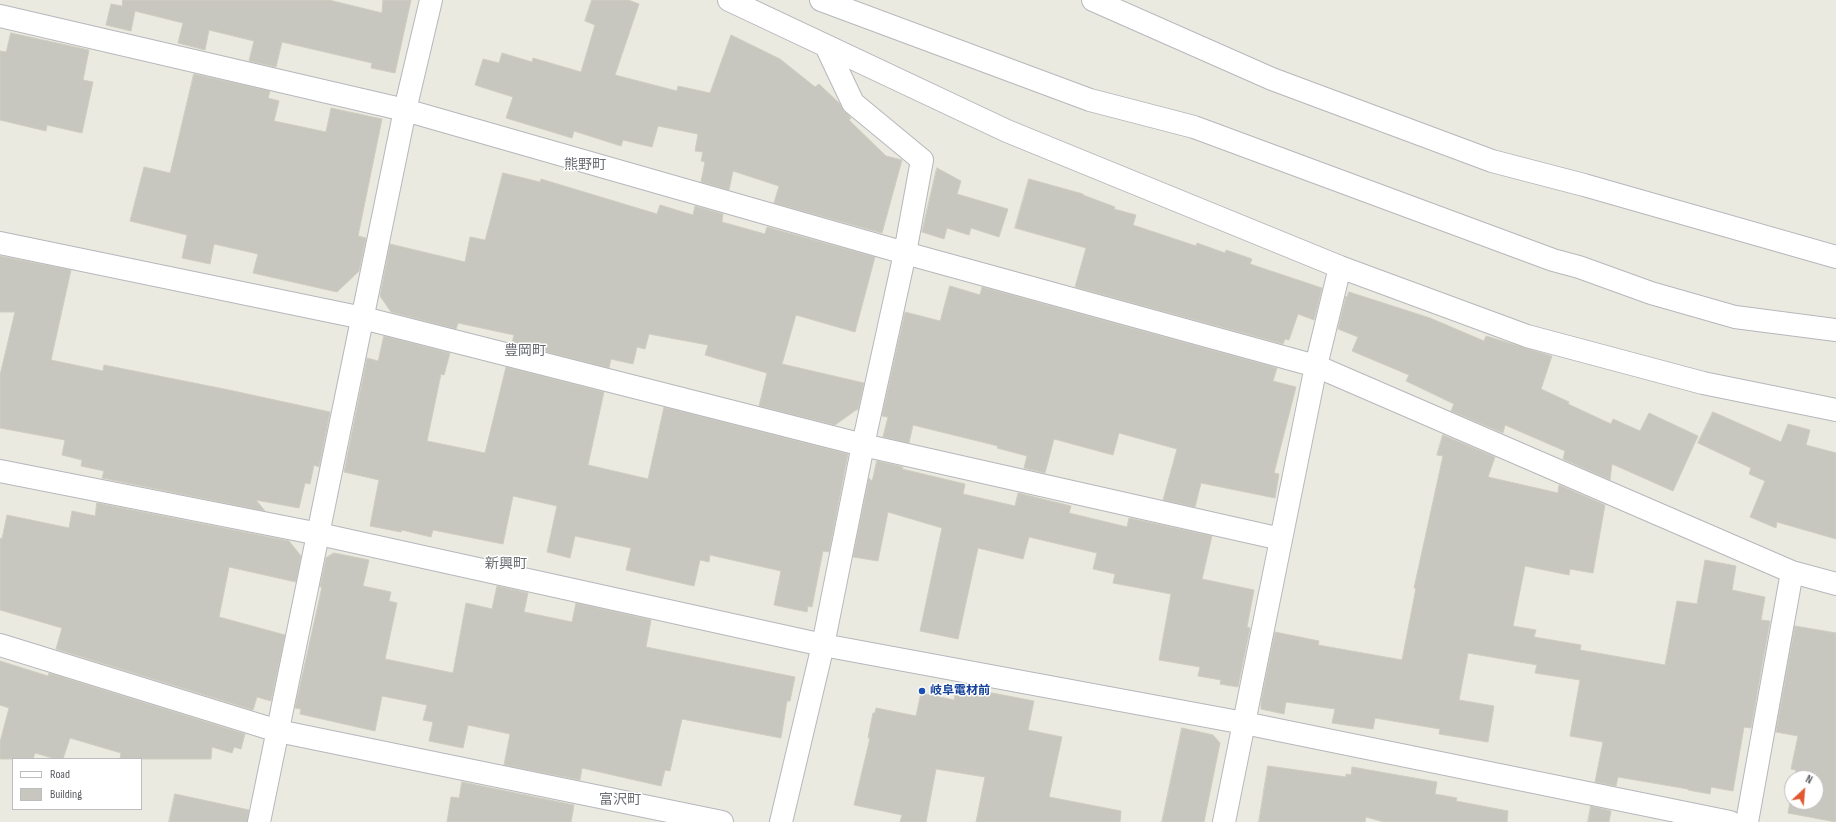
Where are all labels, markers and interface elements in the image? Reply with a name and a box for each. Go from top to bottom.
district label: 熊野町 [564,157,606,173]
district label: 豊岡町 [504,343,546,359]
district label: 新興町 [485,556,527,572]
place label: 岐阜電材前 [930,684,990,698]
marker: 岐阜電材前 [917,686,927,696]
legend [12,758,142,810]
text: Road [50,767,70,782]
north arrow [1784,770,1824,810]
text: N [1804,773,1815,787]
text: Building [50,787,82,802]
district label: 富沢町 [599,792,641,808]

